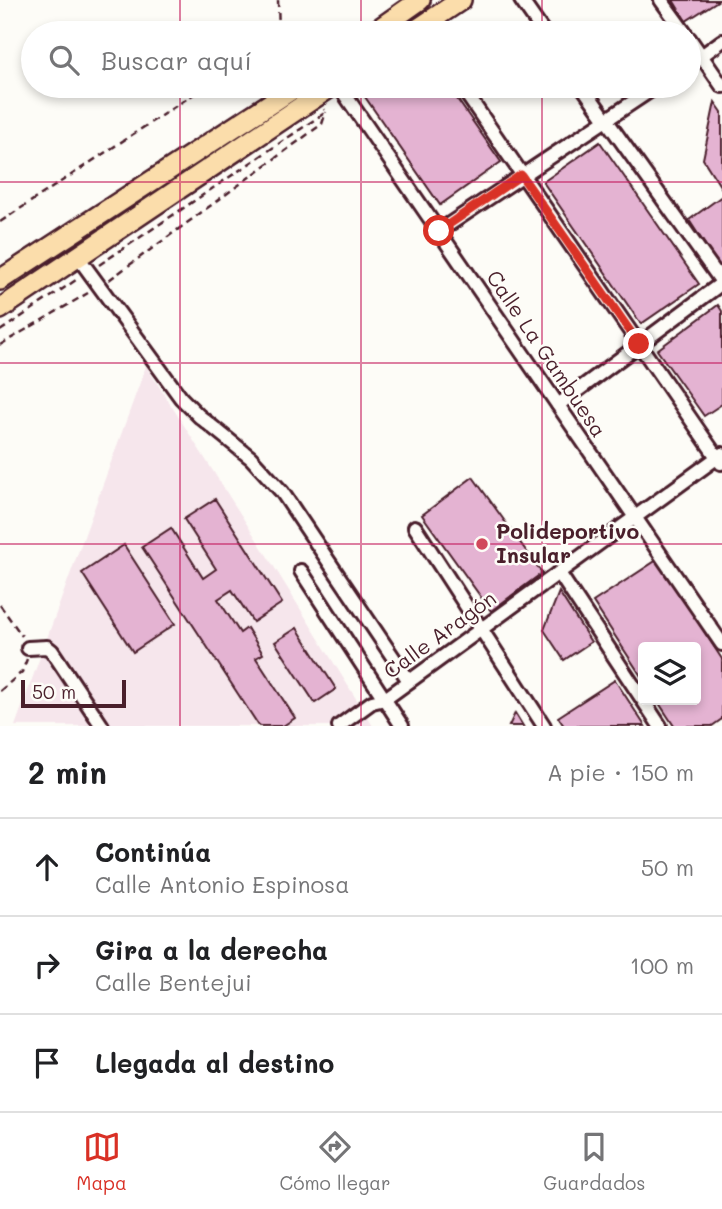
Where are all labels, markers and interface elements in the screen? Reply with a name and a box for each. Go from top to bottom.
search box [21,21,701,98]
icon: search [45,41,83,79]
text: Buscar aquí [101,43,252,77]
route start [423,215,454,246]
street label: Calle La Gambuesa [481,264,613,442]
route end [623,328,654,359]
place label: Polideportivo Insular [496,517,639,568]
marker: Polideportivo Insular [474,536,490,552]
street label: Calle Aragón [377,584,501,684]
map controls [638,642,701,705]
button: layers [638,642,701,705]
scale bar [21,677,126,709]
text: 50 m [32,679,76,704]
text: 2 min [28,752,107,792]
text: A pie · 150 m [547,757,694,787]
text: Continúa [95,835,211,869]
icon: ahead [28,848,66,886]
text: 50 m [641,852,694,882]
text: Calle Antonio Espinosa [95,869,350,899]
text: Gira a la derecha [95,933,328,967]
icon: right [28,946,66,984]
text: 100 m [630,950,694,980]
text: Calle Bentejui [95,967,252,997]
icon: arrive [28,1044,66,1082]
text: Llegada al destino [95,1046,334,1080]
tab: Mapa [76,1128,127,1195]
tab: Cómo llegar [280,1128,391,1195]
tab: Guardados [543,1128,646,1195]

